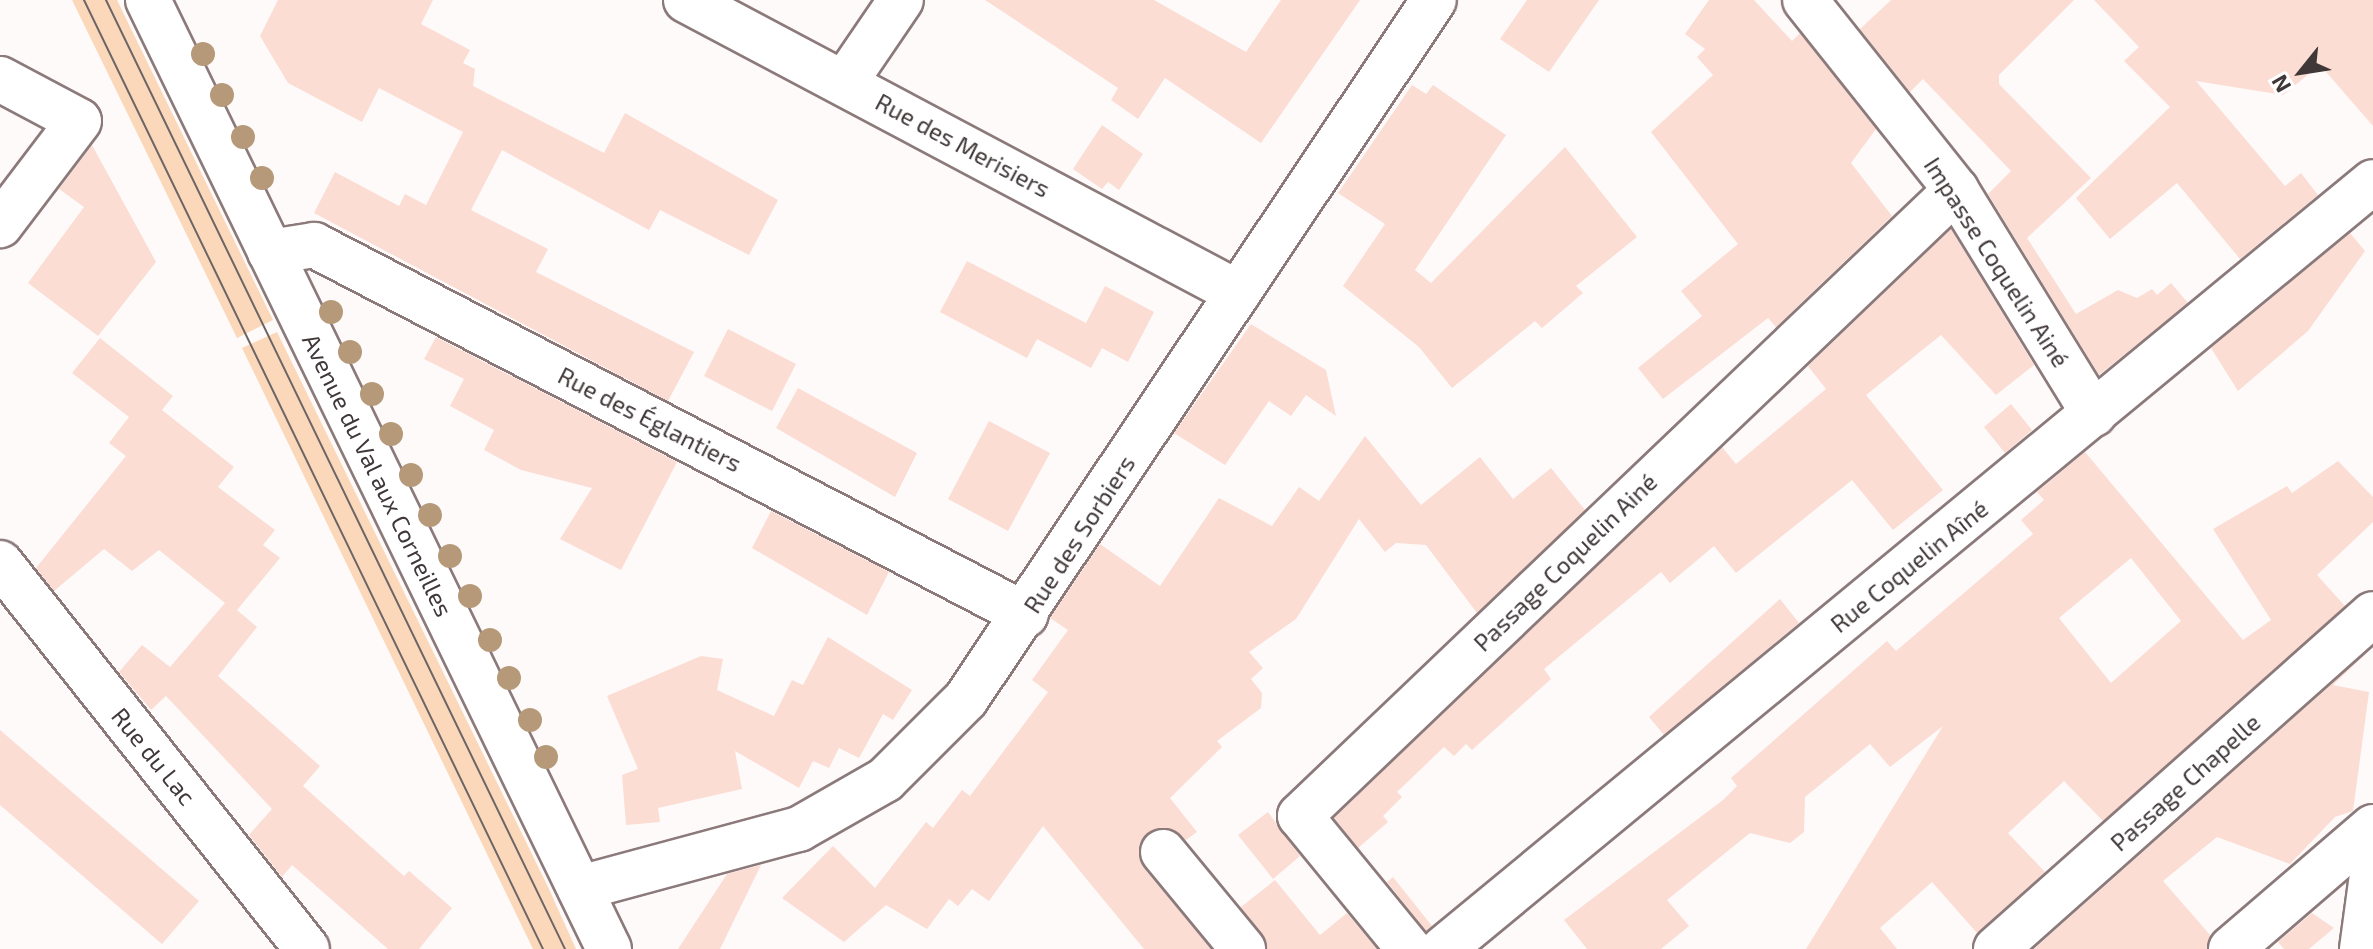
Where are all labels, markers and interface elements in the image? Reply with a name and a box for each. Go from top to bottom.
north arrow [2261,32,2341,112]
text: N [2265,71,2295,97]
street label: Rue des Merisiers [871,87,1055,203]
street label: Impasse Coquelin Ainé [1918,152,2076,372]
street label: Avenue du Val aux Corneilles [297,328,459,622]
street label: Rue des Églantiers [554,360,746,478]
street label: Rue des Sorbiers [1017,450,1141,618]
street label: Passage Coquelin Ainé [1467,467,1663,657]
street label: Rue Coquelin Aîné [1824,494,1994,638]
street label: Rue du Lac [106,702,202,810]
street label: Passage Chapelle [2104,707,2266,857]

